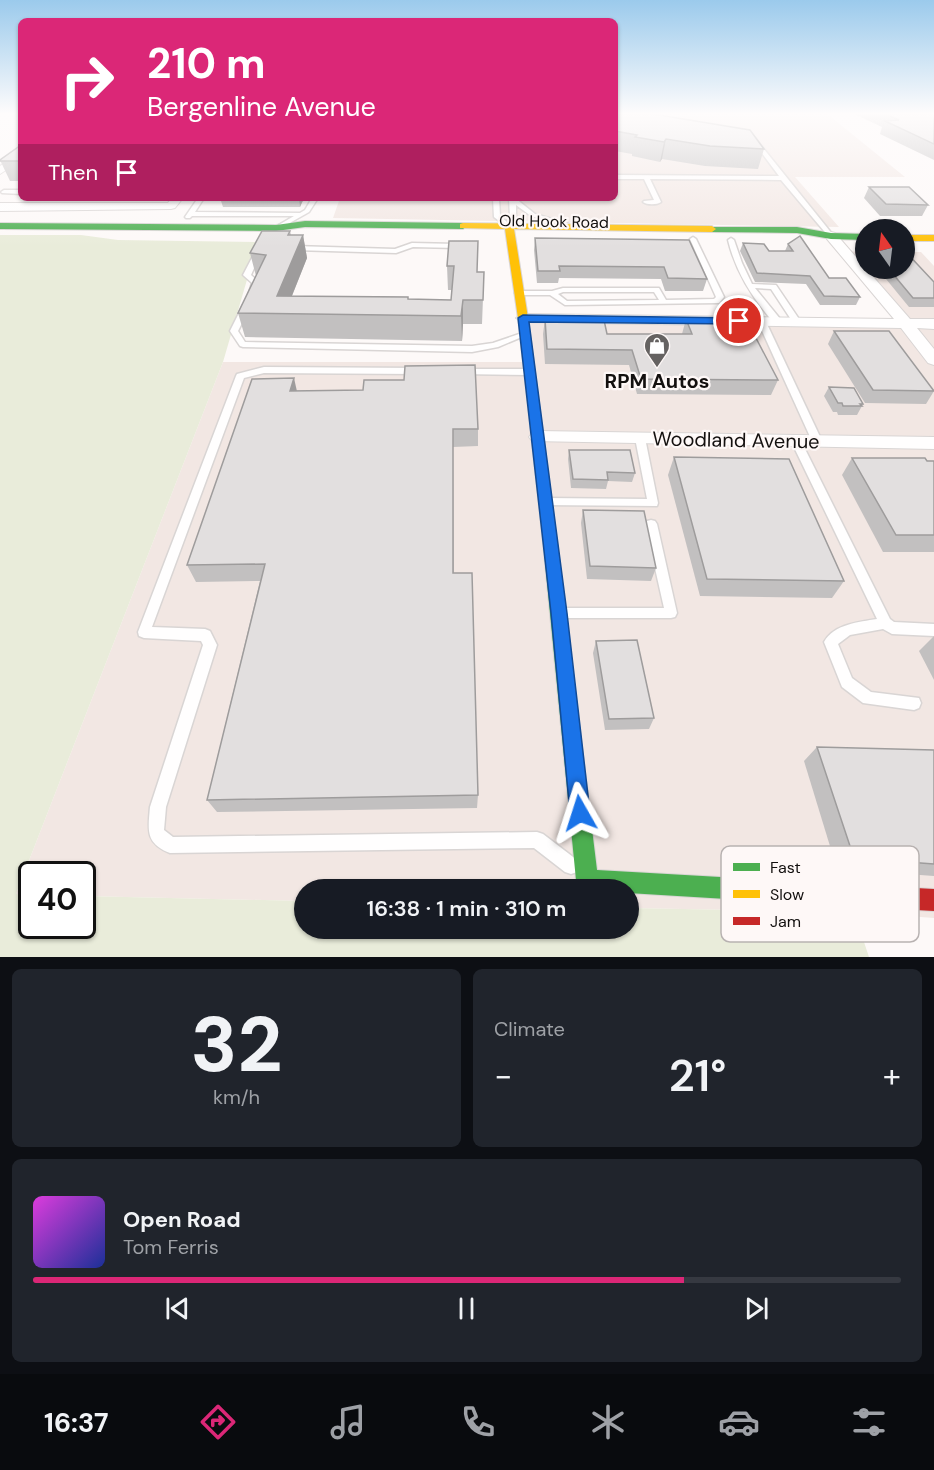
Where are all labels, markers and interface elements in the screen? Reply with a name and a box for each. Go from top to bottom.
text: 210 m [147,36,265,91]
icon: right [48,42,126,120]
text: Bergenline Avenue [147,89,376,124]
icon: arrive [110,156,143,189]
text: Then [48,158,98,187]
street label: Old Hook Road [499,210,609,233]
north arrow [855,219,915,279]
map controls [855,219,915,279]
pin [713,295,764,346]
icon: arrive [722,304,755,337]
shop icon: RPM Autos [642,331,672,369]
place label: RPM Autos [605,368,709,394]
street label: Woodland Avenue [652,426,820,454]
position arrow [548,781,612,845]
legend [721,846,919,942]
text: Fast [770,857,801,878]
speed limit sign: 40 [18,861,96,939]
text: Slow [770,884,804,905]
text: 16:38 · 1 min · 310 m [367,894,566,923]
text: Jam [770,911,801,932]
text: 32 [190,994,283,1095]
text: Climate [494,1016,565,1042]
text: 21° [669,1046,726,1105]
text: − [494,1054,512,1097]
text: + [883,1054,901,1097]
text: km/h [213,1084,260,1110]
text: Open Road [123,1205,241,1234]
text: Tom Ferris [123,1234,219,1260]
icon: previous [161,1292,194,1325]
icon: pause [450,1292,483,1325]
icon: next [740,1292,773,1325]
icon: directions [197,1401,239,1443]
icon: music [327,1401,369,1443]
icon: phone [457,1401,499,1443]
icon: climate [587,1401,629,1443]
icon: car [718,1401,760,1443]
icon: filters [848,1401,890,1443]
text: 16:37 [44,1405,109,1440]

